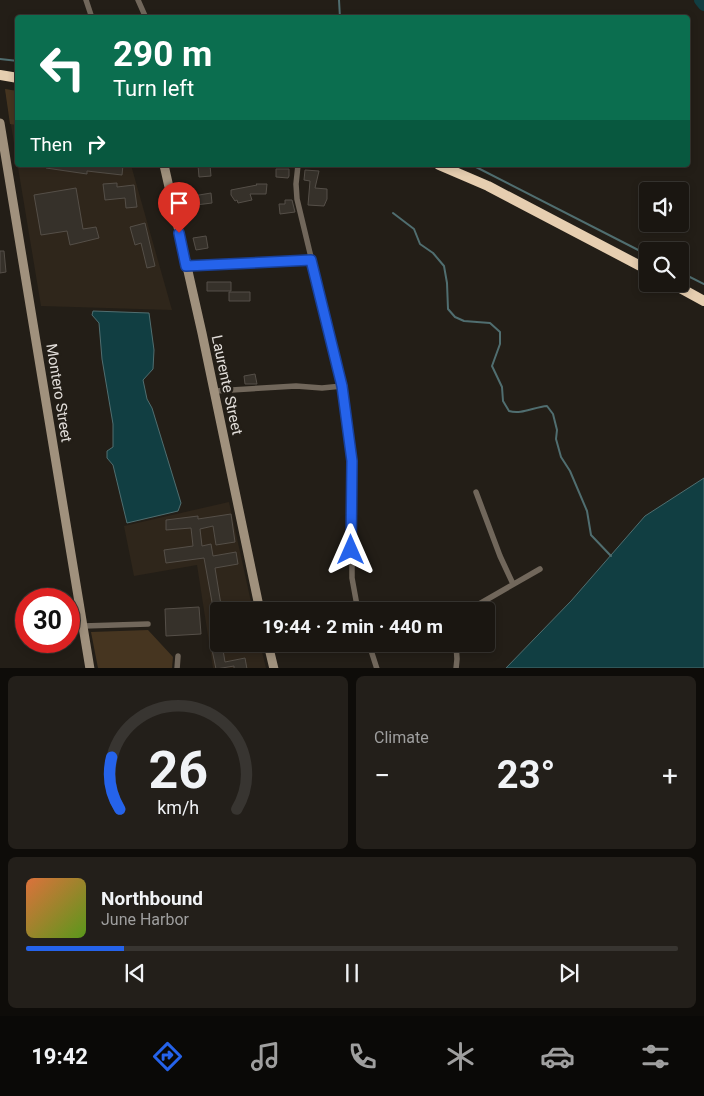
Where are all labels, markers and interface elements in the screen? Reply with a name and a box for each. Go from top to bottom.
text: 290 m [113,34,212,75]
icon: left [30,35,95,100]
text: Turn left [113,76,194,101]
icon: right [82,130,110,158]
text: Then [30,133,72,156]
pin [158,182,200,233]
map controls [639,182,689,292]
button: sound [639,182,689,232]
icon: arrive [165,189,193,217]
button: search [639,242,689,292]
street label: Laurente Street [208,333,246,437]
street label: Montero Street [42,342,76,444]
position arrow [324,523,376,575]
speed limit sign: 30 [15,588,80,653]
text: 19:44 · 2 min · 440 m [262,615,443,638]
text: Climate [374,728,429,747]
text: 26 [148,740,208,801]
text: 23° [497,753,555,797]
text: − [374,759,390,792]
text: + [662,759,678,792]
text: km/h [157,797,199,818]
text: Northbound [101,887,203,910]
text: June Harbor [101,910,189,929]
icon: previous [121,959,149,987]
icon: pause [338,959,366,987]
icon: next [555,959,583,987]
icon: directions [150,1039,185,1074]
icon: music [248,1039,283,1074]
icon: phone [345,1039,380,1074]
icon: climate [443,1039,478,1074]
icon: car [540,1039,575,1074]
icon: filters [638,1039,673,1074]
text: 19:42 [31,1044,88,1069]

